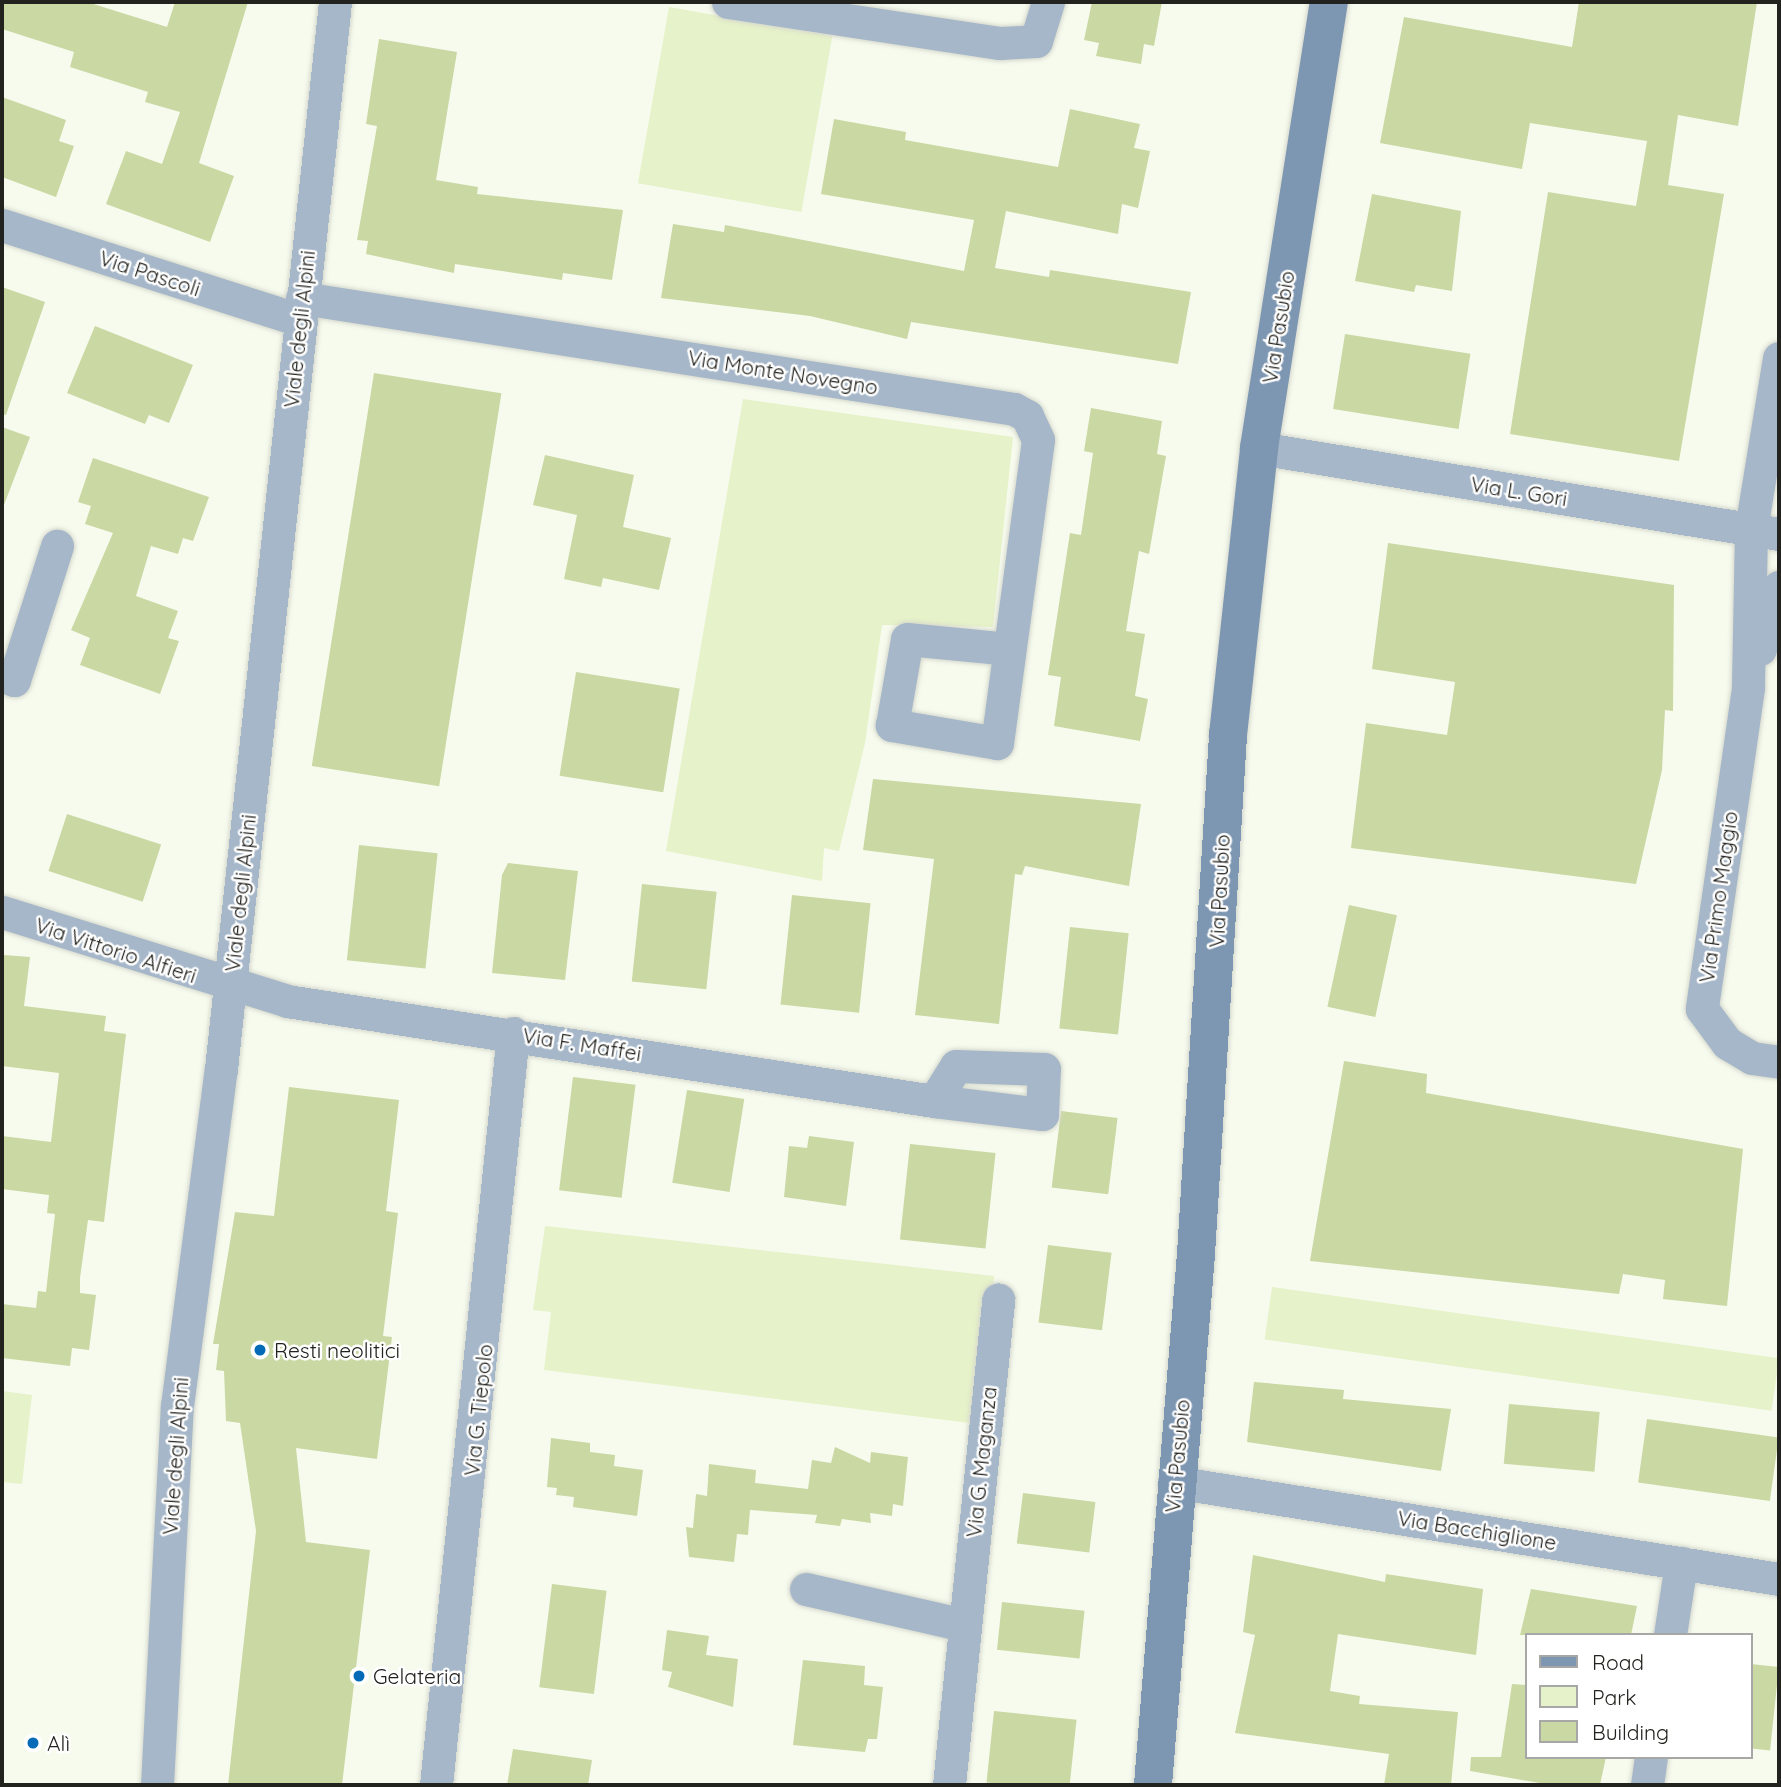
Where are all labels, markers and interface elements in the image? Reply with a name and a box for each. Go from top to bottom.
street label: Via Pascoli [96,245,204,301]
street label: Viale degli Alpini [278,249,320,409]
street label: Via Pasubio [1257,269,1299,385]
street label: Via Monte Novegno [686,345,880,399]
street label: Via L. Gori [1469,471,1569,511]
street label: Via Primo Maggio [1693,810,1743,984]
street label: Viale degli Alpini [219,813,261,973]
street label: Via Pasubio [1203,834,1235,948]
street label: Via Vittorio Alfieri [32,912,200,988]
street label: Via F. Maffei [521,1022,643,1066]
place label: Resti neolitici [274,1337,400,1363]
marker: Resti neolitici [252,1342,268,1358]
street label: Via G. Tiepolo [459,1343,497,1477]
street label: Viale degli Alpini [157,1376,193,1536]
street label: Via G. Maganza [961,1385,1001,1539]
street label: Via Pasubio [1159,1398,1195,1514]
street label: Via Bacchiglione [1396,1505,1558,1555]
legend [1526,1633,1753,1759]
text: Road [1592,1649,1644,1675]
place label: Gelateria [373,1663,461,1689]
marker: Gelateria [351,1668,367,1684]
text: Park [1592,1684,1636,1710]
text: Building [1592,1719,1669,1745]
place label: Alì [47,1730,70,1756]
marker: Alì [25,1735,41,1751]

